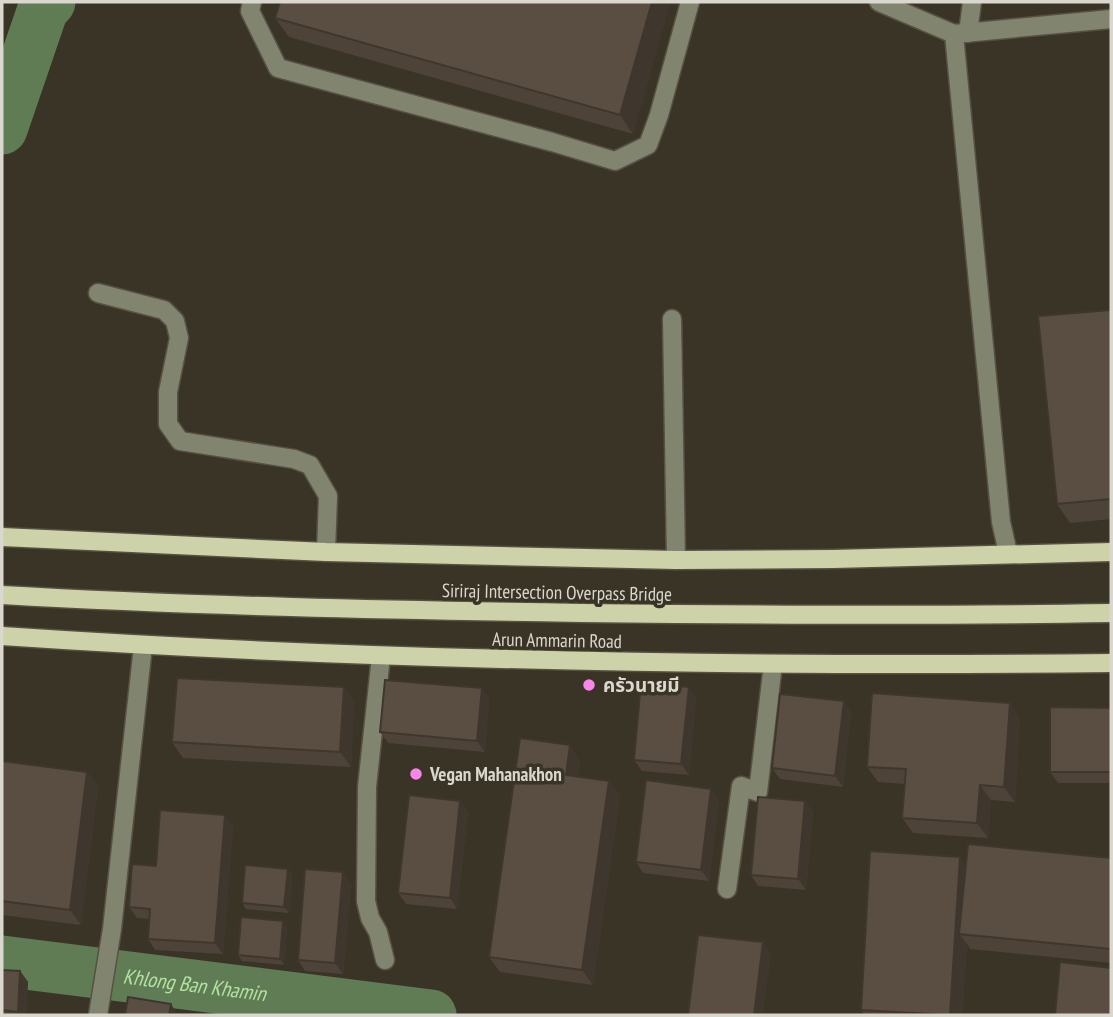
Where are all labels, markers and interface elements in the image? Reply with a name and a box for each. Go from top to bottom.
street label: Siriraj Intersection Overpass Bridge [442,578,672,606]
street label: Arun Ammarin Road [492,627,622,653]
place label: ครัวนายมี [603,673,680,697]
marker: ครัวนายมี [581,677,597,693]
place label: Vegan Mahanakhon [429,762,562,786]
marker: Vegan Mahanakhon [408,766,424,782]
water label: Khlong Ban Khamin [121,962,269,1007]

